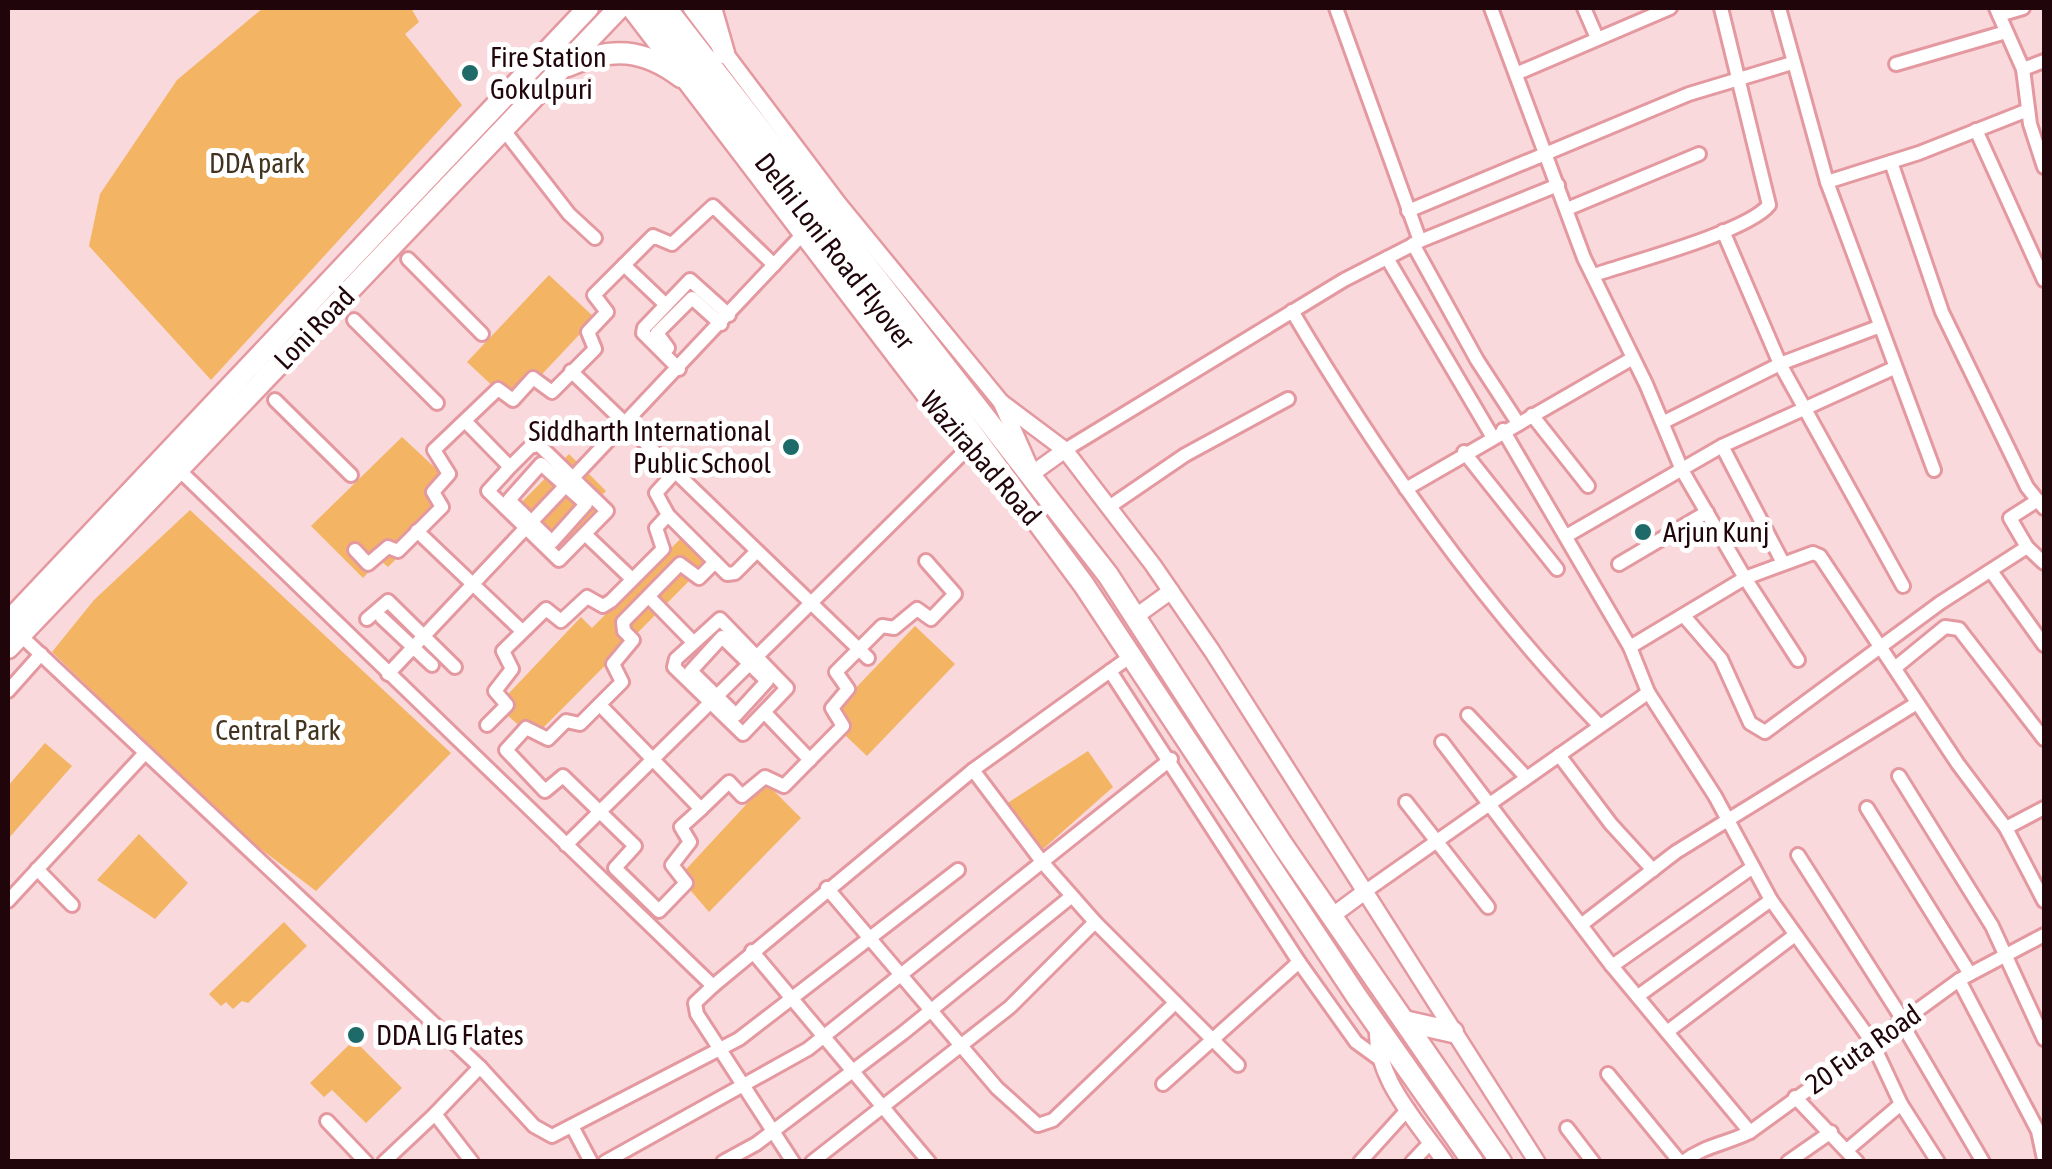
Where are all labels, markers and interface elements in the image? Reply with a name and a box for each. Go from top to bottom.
place label: Fire Station Gokulpuri [490,41,607,105]
marker: Fire Station Gokulpuri [459,62,481,84]
park label: DDA park [209,147,305,179]
street label: Delhi Loni Road Flyover [749,147,922,356]
street label: Loni Road [267,280,361,376]
street label: Wazirabad Road [914,385,1048,531]
place label: Siddharth International Public School [528,415,772,479]
marker: Siddharth International Public School [780,436,802,458]
place label: Arjun Kunj [1663,516,1769,548]
marker: Arjun Kunj [1632,521,1654,543]
park label: Central Park [215,714,341,746]
street label: 20 Futa Road [1799,998,1927,1100]
place label: DDA LIG Flates [376,1019,524,1051]
marker: DDA LIG Flates [345,1024,367,1046]

